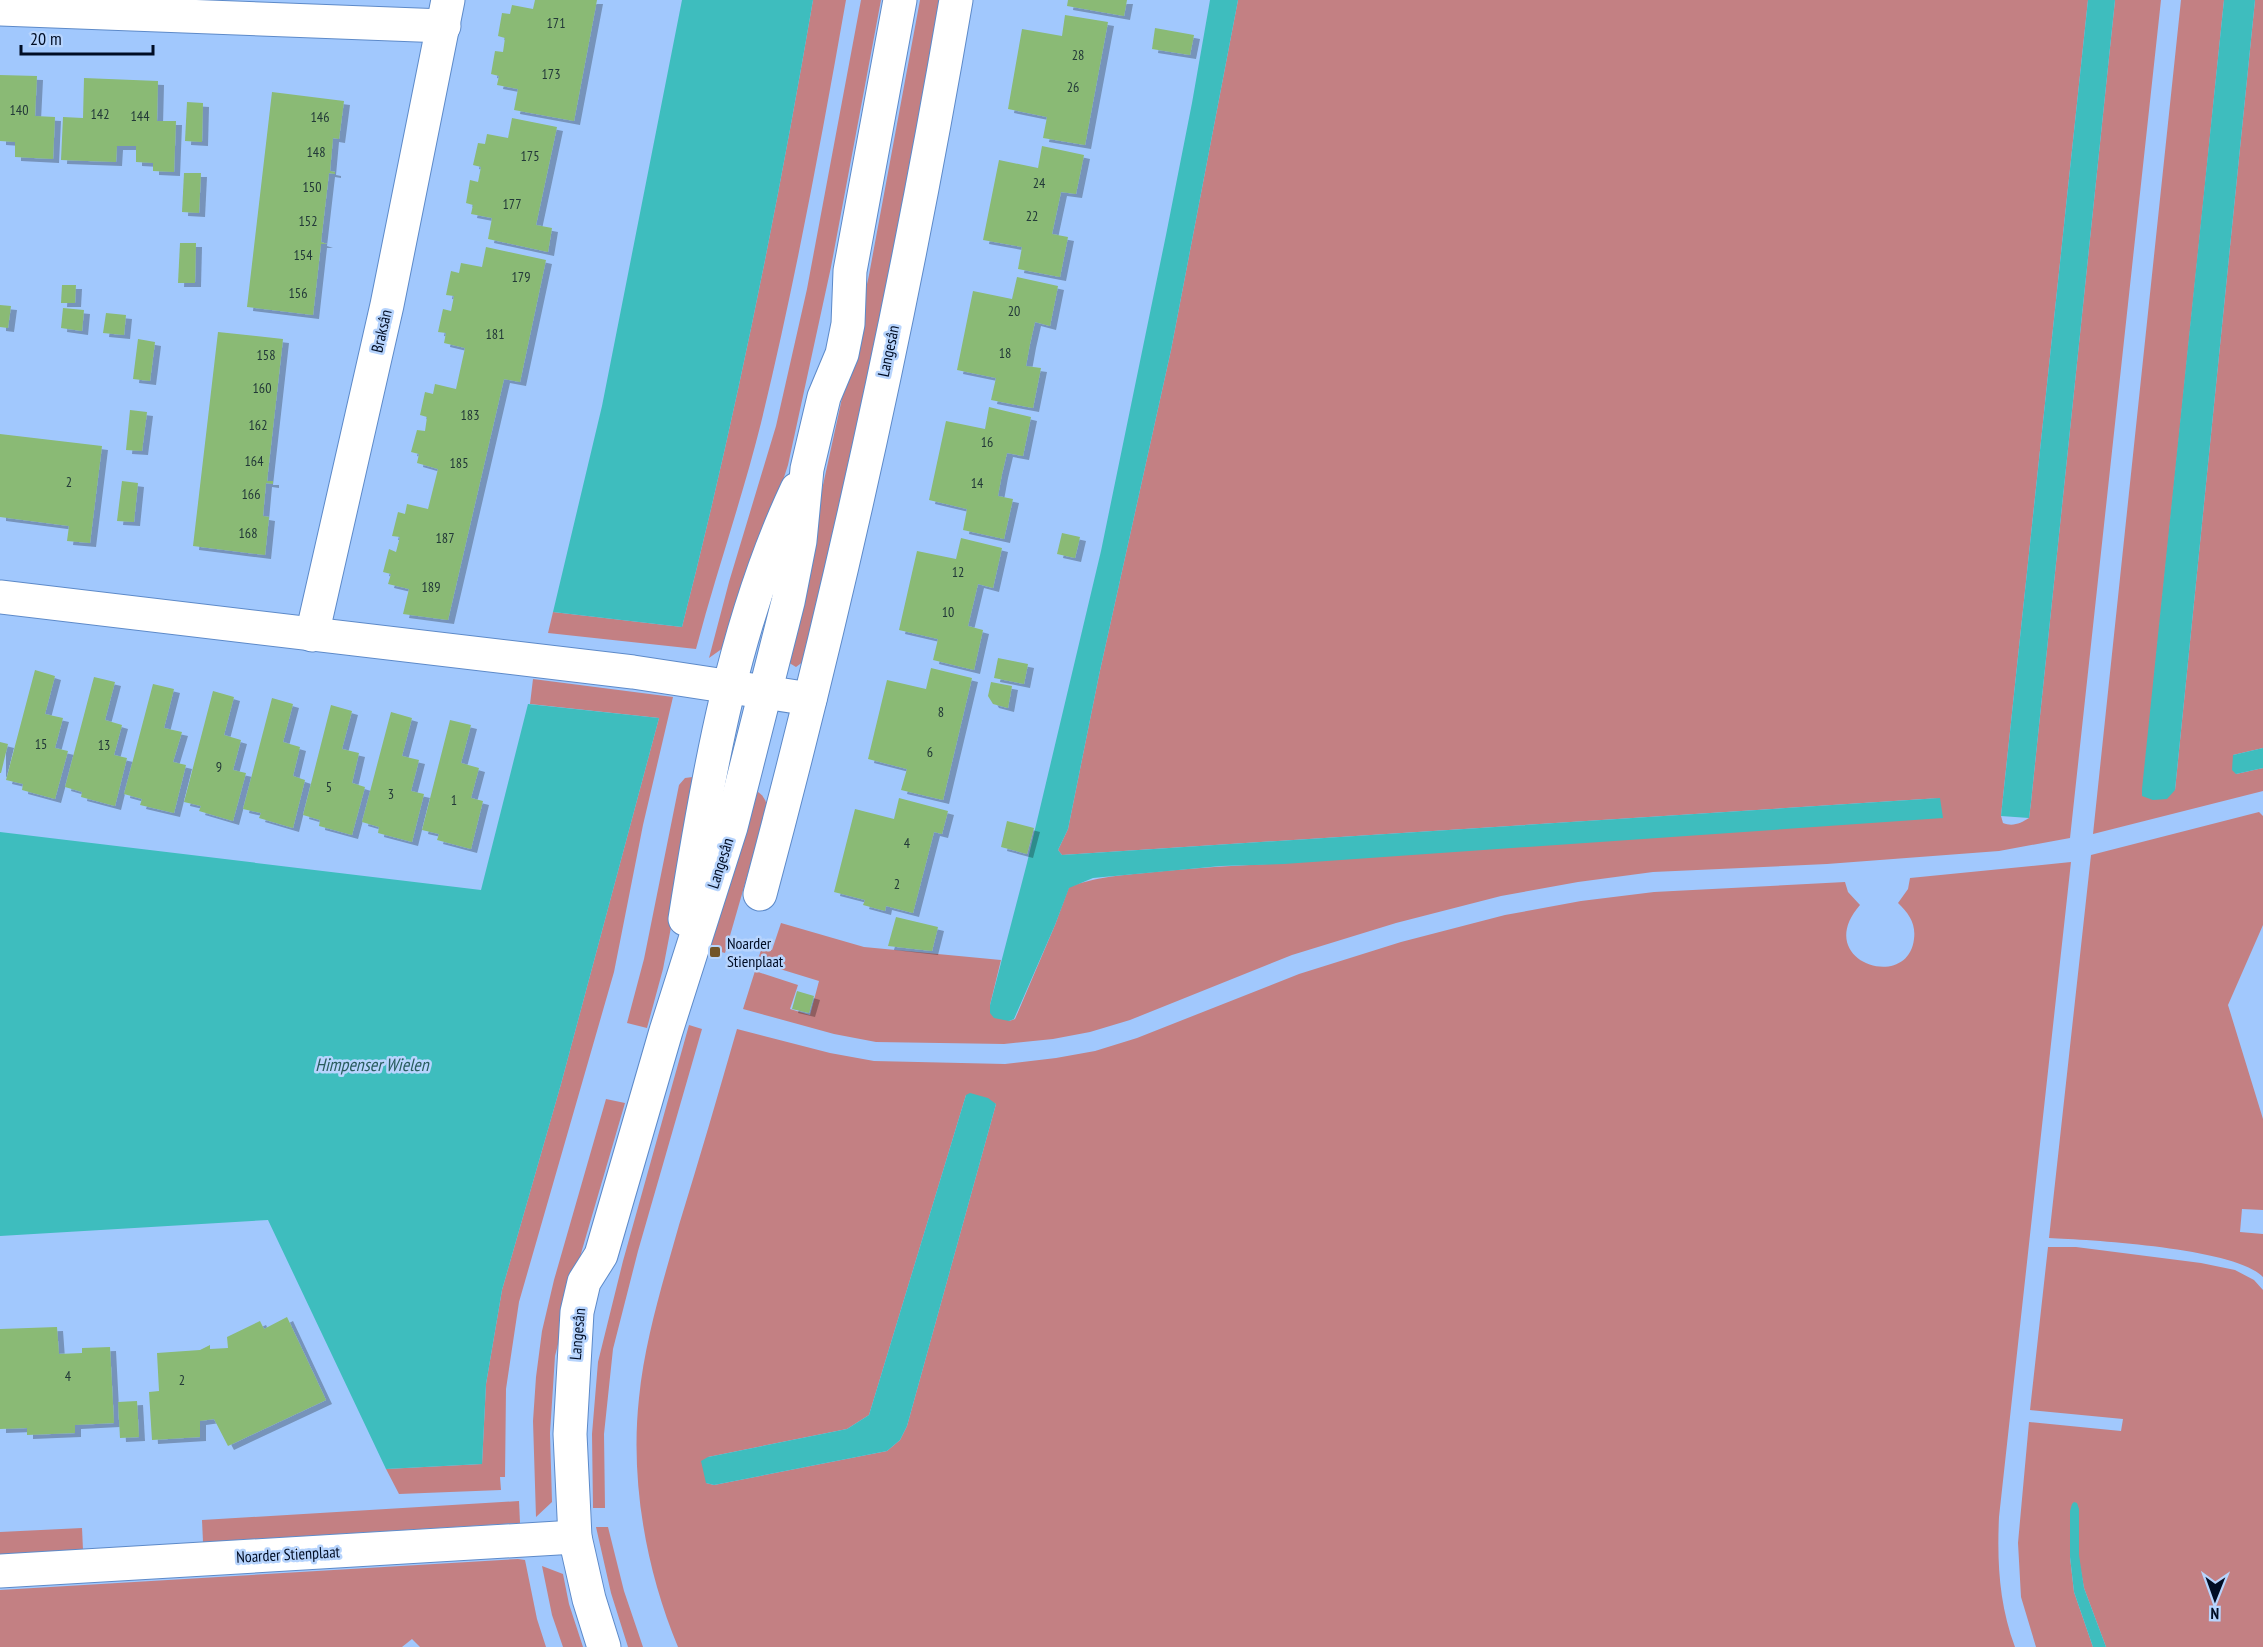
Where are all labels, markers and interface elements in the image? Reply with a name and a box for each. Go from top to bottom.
house number: 171 [547,14,565,32]
scale bar [21,18,153,56]
text: 20 m [30,27,62,50]
house number: 28 [1072,46,1084,64]
house number: 173 [542,65,560,83]
house number: 26 [1067,78,1079,96]
house number: 140 [10,101,28,119]
house number: 142 [91,105,109,123]
house number: 144 [131,107,150,125]
house number: 146 [311,108,329,126]
house number: 148 [307,143,325,161]
house number: 175 [521,147,539,165]
house number: 24 [1033,174,1046,192]
house number: 150 [303,178,321,196]
house number: 177 [503,195,521,213]
house number: 22 [1026,207,1038,225]
house number: 152 [299,212,317,230]
house number: 154 [294,246,313,264]
house number: 179 [512,268,530,286]
house number: 156 [289,284,307,302]
house number: 20 [1008,302,1020,320]
street label: Braksân [366,308,396,354]
street label: Langesân [873,323,903,379]
house number: 181 [486,325,504,343]
house number: 18 [999,344,1011,362]
house number: 158 [257,346,275,364]
house number: 160 [253,379,271,397]
house number: 183 [461,406,479,424]
house number: 162 [249,416,267,434]
house number: 16 [981,433,993,451]
house number: 164 [245,452,264,470]
house number: 185 [450,454,468,472]
house number: 2 [66,473,72,491]
house number: 14 [971,474,984,492]
house number: 166 [242,485,260,503]
house number: 168 [239,524,257,542]
house number: 187 [436,529,454,547]
house number: 12 [952,563,964,581]
house number: 189 [422,578,440,596]
house number: 10 [942,603,954,621]
house number: 8 [938,703,944,721]
house number: 15 [35,735,47,753]
house number: 13 [98,736,110,754]
house number: 6 [927,743,933,761]
house number: 9 [216,758,222,776]
house number: 5 [326,778,332,796]
house number: 3 [388,785,394,803]
house number: 1 [451,791,457,809]
house number: 4 [904,834,911,852]
street label: Langesân [702,835,738,891]
house number: 2 [894,875,900,893]
place label: Noarder Stienplaat [727,933,784,971]
marker: Noarder Stienplaat [708,945,722,959]
water label: Himpenser Wielen [315,1053,430,1076]
street label: Langesân [565,1307,589,1361]
house number: 4 [65,1367,72,1385]
house number: 2 [179,1371,185,1389]
street label: Noarder Stienplaat [236,1541,341,1567]
north arrow [2185,1569,2245,1629]
text: N [2210,1604,2219,1624]

